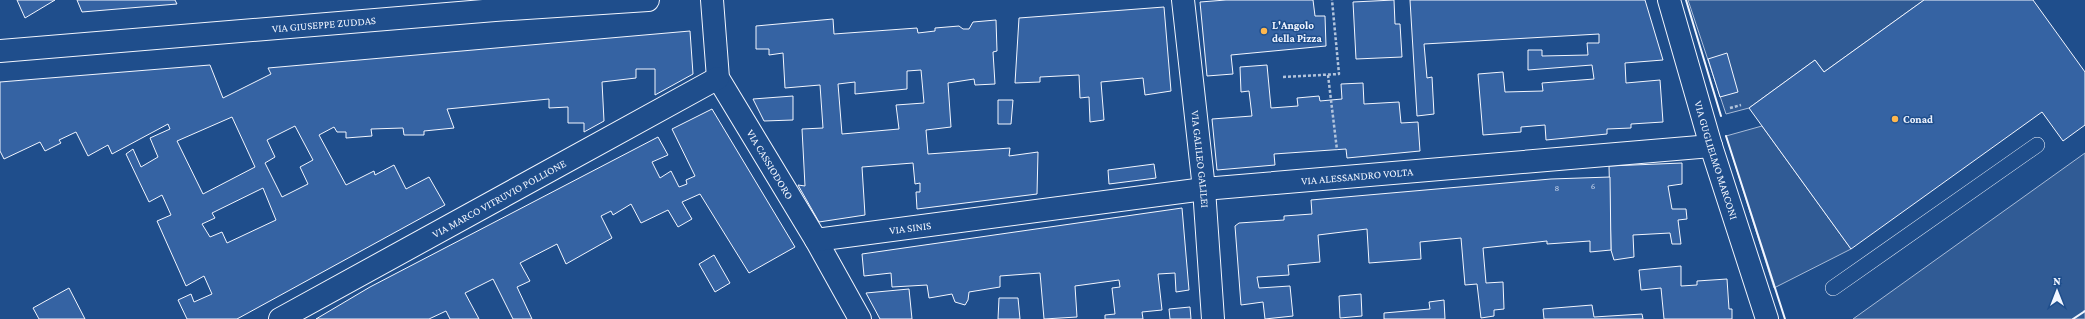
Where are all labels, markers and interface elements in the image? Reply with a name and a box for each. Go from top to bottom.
street label: VIA GIUSEPPE ZUDDAS [271,14,376,34]
place label: L'Angolo della Pizza [1272,19,1322,44]
marker: L'Angolo della Pizza [1259,26,1269,36]
street label: VIA GUGLIELMO MARCONI [1692,99,1740,221]
street label: VIA GALILEO GALILEI [1189,110,1211,208]
place label: Conad [1903,113,1933,125]
marker: Conad [1890,114,1900,124]
street label: VIA CASSIODORO [744,127,796,201]
street label: VIA MARCO VITRUVIO POLLIONE [430,157,568,240]
street label: VIA ALESSANDRO VOLTA [1301,165,1414,187]
house number: 6 [1591,181,1596,191]
house number: 8 [1555,183,1560,193]
street label: VIA SINIS [888,219,932,236]
north arrow [2037,271,2077,311]
text: N [2053,275,2061,287]

